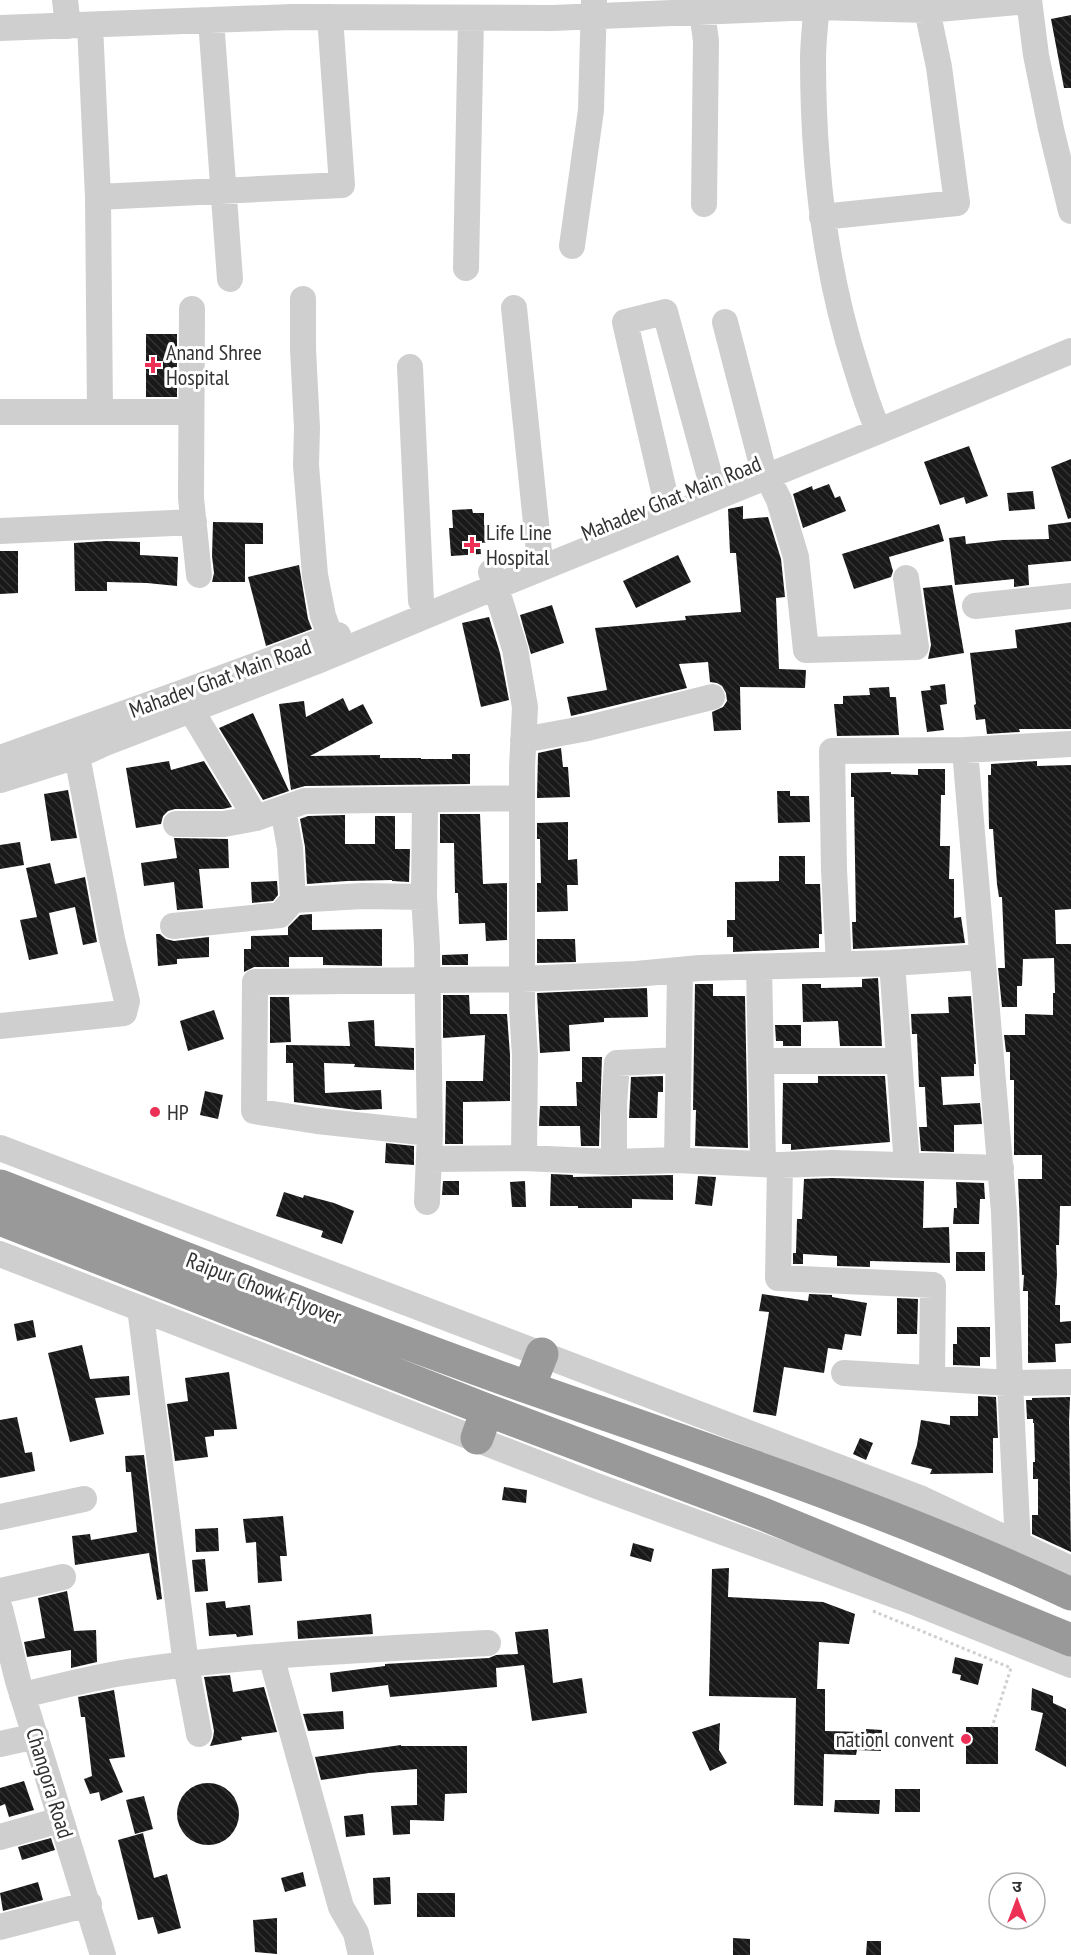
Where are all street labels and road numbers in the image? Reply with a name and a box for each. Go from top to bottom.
street label: Mahadev Ghat Main Road [577,449,765,547]
street label: Mahadev Ghat Main Road [125,632,315,724]
street label: Raipur Chowk Flyover [182,1246,346,1330]
street label: Changora Road [20,1724,80,1842]

